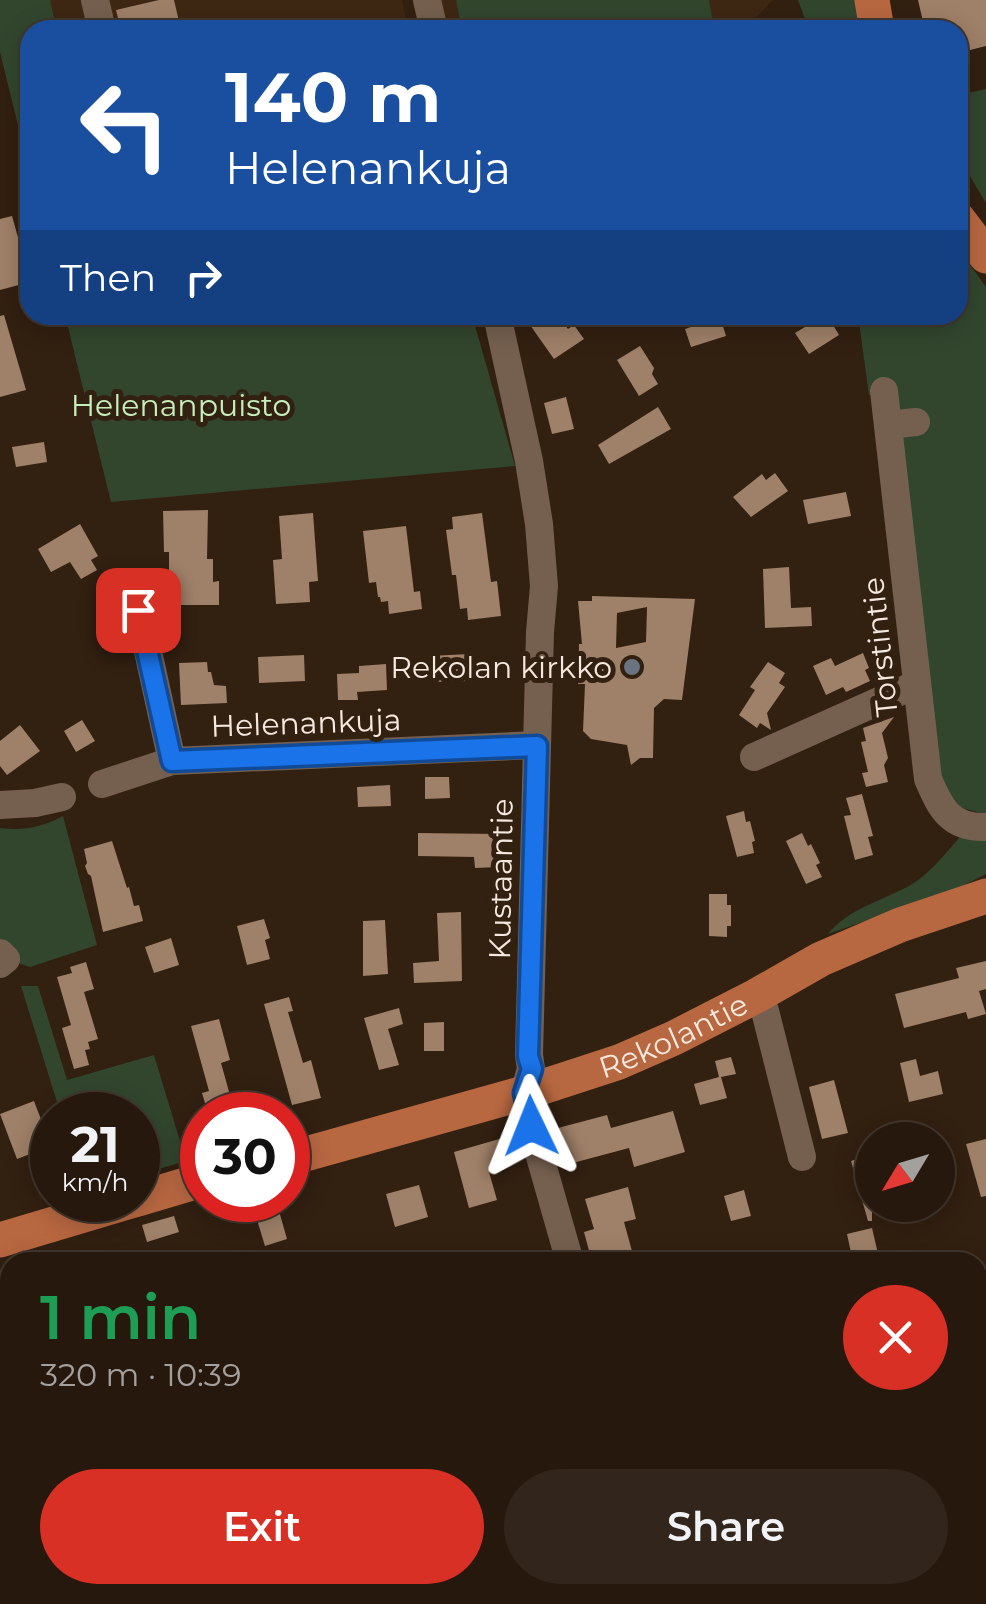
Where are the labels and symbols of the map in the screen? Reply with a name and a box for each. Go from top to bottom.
park label: Helenanpuisto [71,387,291,424]
pin [96,568,181,653]
street label: Torstintie [854,576,906,718]
place label: Rekolan kirkko [390,649,612,686]
marker: Rekolan kirkko [621,656,643,678]
street label: Helenankuja [210,701,402,745]
street label: Kustaantie [481,798,521,960]
street label: Rekolantie [594,985,754,1086]
position arrow [479,1074,583,1178]
speed limit sign: 30 [180,1092,310,1222]
north arrow [855,1122,955,1222]

